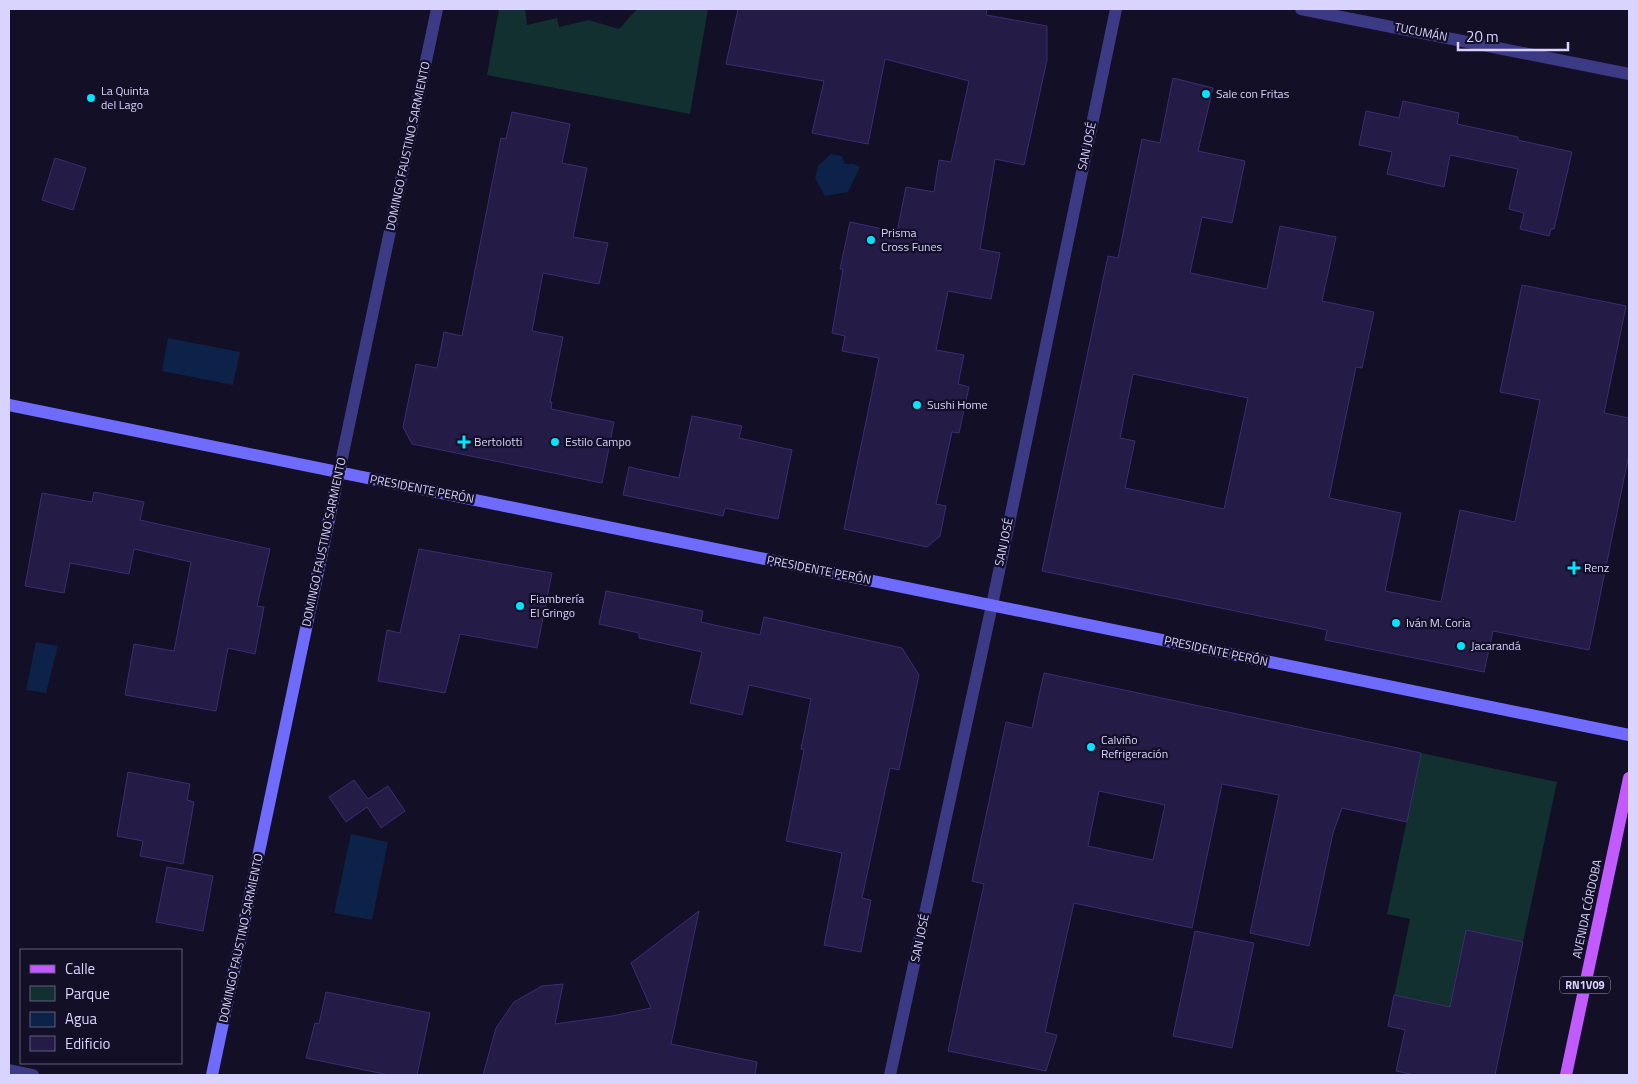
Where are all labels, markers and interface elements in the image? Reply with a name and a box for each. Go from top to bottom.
street label: TUCUMÁN [1393,17,1449,46]
scale bar [1458,20,1568,52]
text: 20 m [1466,25,1499,48]
street label: DOMINGO FAUSTINO SARMIENTO [380,59,435,232]
place label: La Quinta del Lago [101,81,149,114]
place label: Sale con Fritas [1216,84,1290,103]
marker: Sale con Fritas [1200,88,1212,100]
marker: La Quinta del Lago [85,92,97,104]
street label: SAN JOSÉ [1072,120,1101,172]
place label: Prisma Cross Funes [881,223,943,256]
marker: Prisma Cross Funes [865,234,877,246]
place label: Sushi Home [927,395,988,414]
marker: Sushi Home [911,399,923,411]
place label: Bertolotti [474,432,522,451]
place label: Estilo Campo [565,432,631,451]
marker: Bertolotti [458,436,470,448]
marker: Estilo Campo [549,436,561,448]
street label: DOMINGO FAUSTINO SARMIENTO [296,455,351,628]
street label: PRESIDENTE PERÓN [368,469,476,508]
street label: SAN JOSÉ [989,516,1018,568]
street label: PRESIDENTE PERÓN [765,550,873,589]
place label: Renz [1584,558,1609,577]
marker: Renz [1568,562,1580,574]
place label: Fiambrería El Gringo [530,589,584,622]
marker: Fiambrería El Gringo [514,600,526,612]
place label: Iván M. Coria [1406,613,1471,632]
marker: Iván M. Coria [1390,617,1402,629]
street label: PRESIDENTE PERÓN [1162,630,1270,671]
place label: Jacarandá [1471,636,1521,655]
marker: Jacarandá [1455,640,1467,652]
place label: Calviño Refrigeración [1101,730,1168,763]
marker: Calviño Refrigeración [1085,741,1097,753]
street label: DOMINGO FAUSTINO SARMIENTO [213,851,268,1024]
street label: AVENIDA CÓRDOBA [1567,858,1606,960]
street label: SAN JOSÉ [905,912,934,964]
legend [20,949,182,1064]
text: Calle [65,957,95,980]
road number: RN1V09 [1560,976,1610,994]
text: Parque [65,982,110,1005]
text: Agua [65,1007,97,1030]
text: Edificio [65,1032,110,1055]

